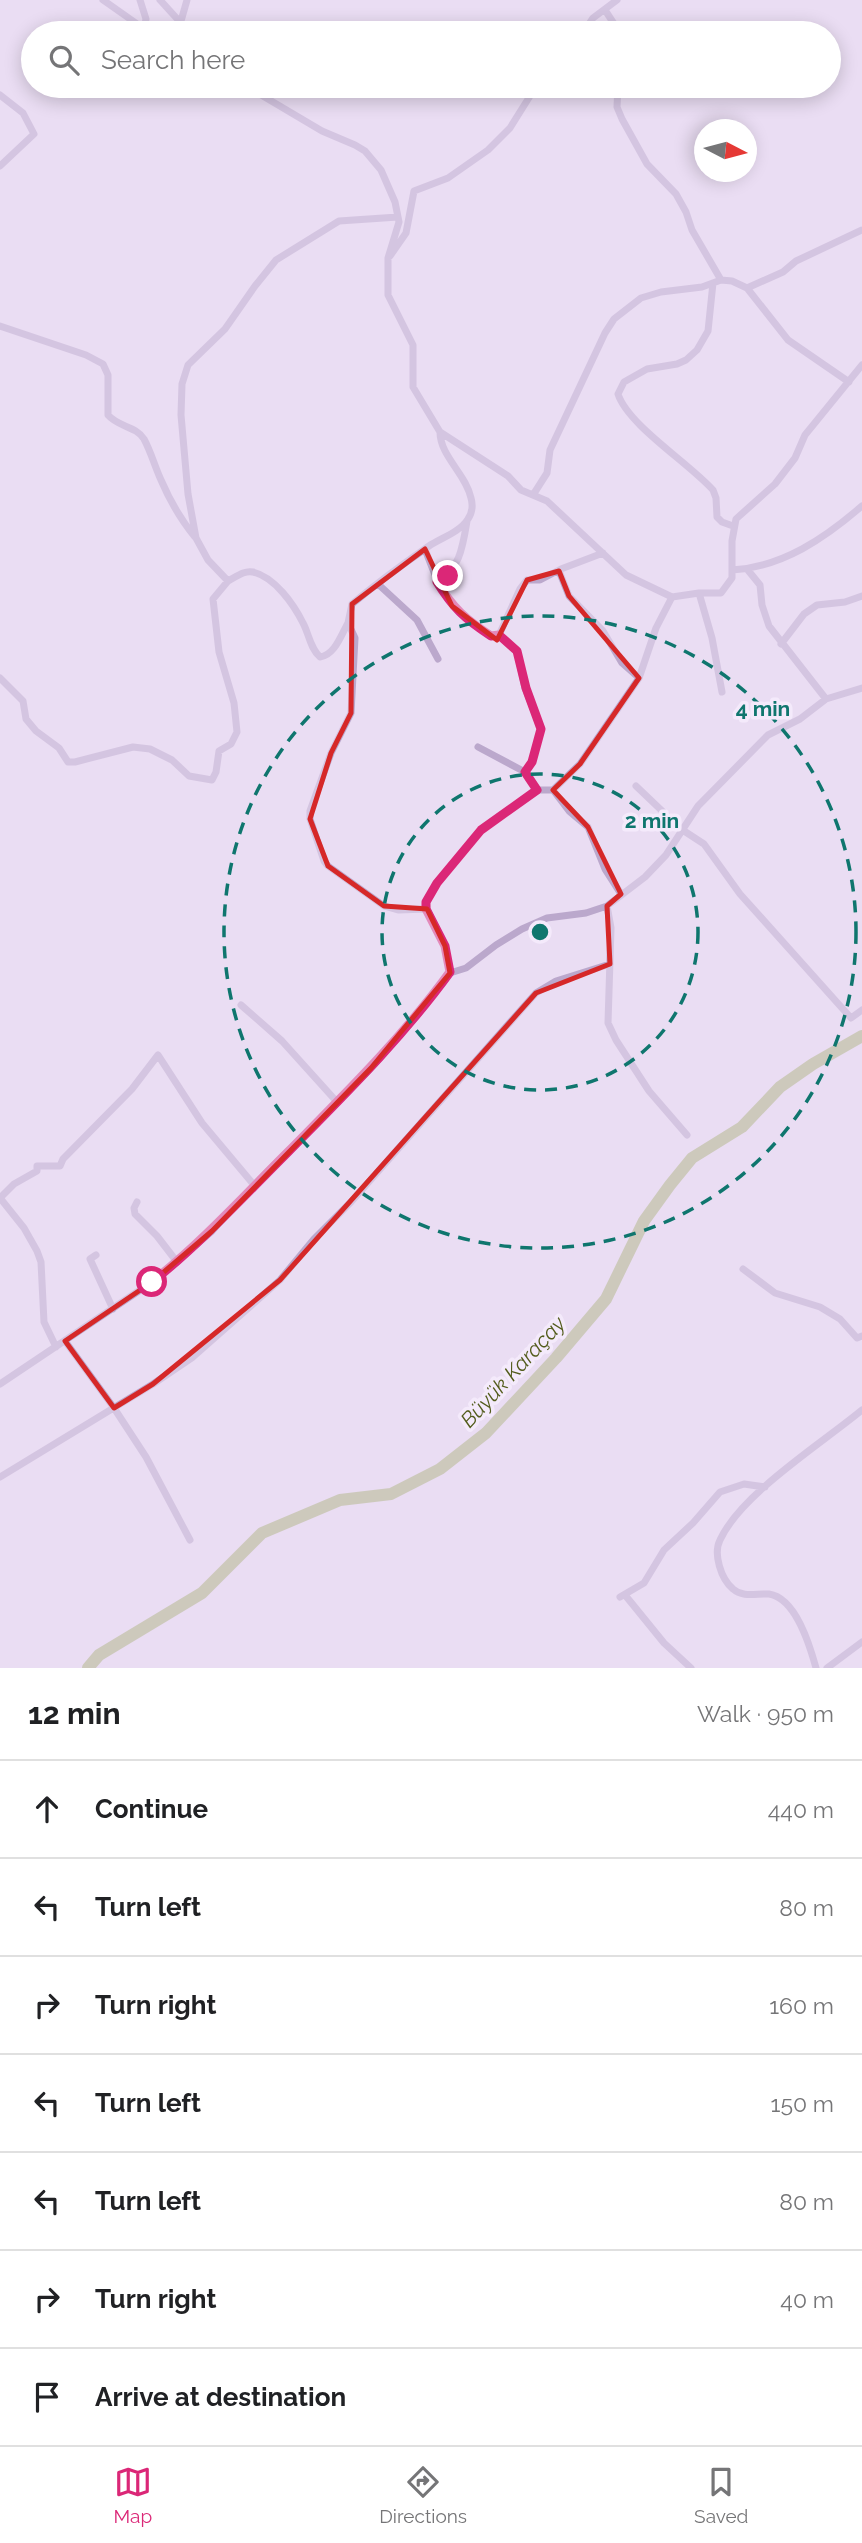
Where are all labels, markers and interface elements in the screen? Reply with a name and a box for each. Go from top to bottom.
search box [21,21,841,98]
icon: search [45,41,83,79]
text: Search here [101,45,245,75]
north arrow [694,119,757,182]
route end [432,560,463,591]
text: 4 min [736,696,790,721]
text: 2 min [625,808,679,833]
centre of rings [528,920,552,944]
route start [136,1266,167,1297]
water label: Büyük Karaçay [455,1311,571,1432]
text: 12 min [28,1696,121,1731]
text: Walk · 950 m [697,1700,834,1727]
icon: ahead [28,1790,66,1828]
text: Continue [95,1794,208,1824]
text: 440 m [768,1796,834,1823]
icon: left [28,1888,66,1926]
text: Turn left [95,1892,201,1922]
text: 80 m [779,1894,834,1921]
icon: right [28,1986,66,2024]
text: Turn right [95,1990,216,2020]
text: 160 m [769,1992,834,2019]
icon: left [28,2084,66,2122]
text: Turn left [95,2088,201,2118]
text: 150 m [771,2090,834,2117]
icon: left [28,2182,66,2220]
text: Turn left [95,2186,201,2216]
text: 80 m [779,2188,834,2215]
icon: right [28,2280,66,2318]
text: Turn right [95,2284,216,2314]
text: 40 m [780,2286,834,2313]
icon: arrive [28,2378,66,2416]
text: Arrive at destination [95,2382,346,2412]
tab: Map [114,2463,152,2527]
tab: Directions [379,2463,467,2527]
tab: Saved [694,2463,748,2527]

